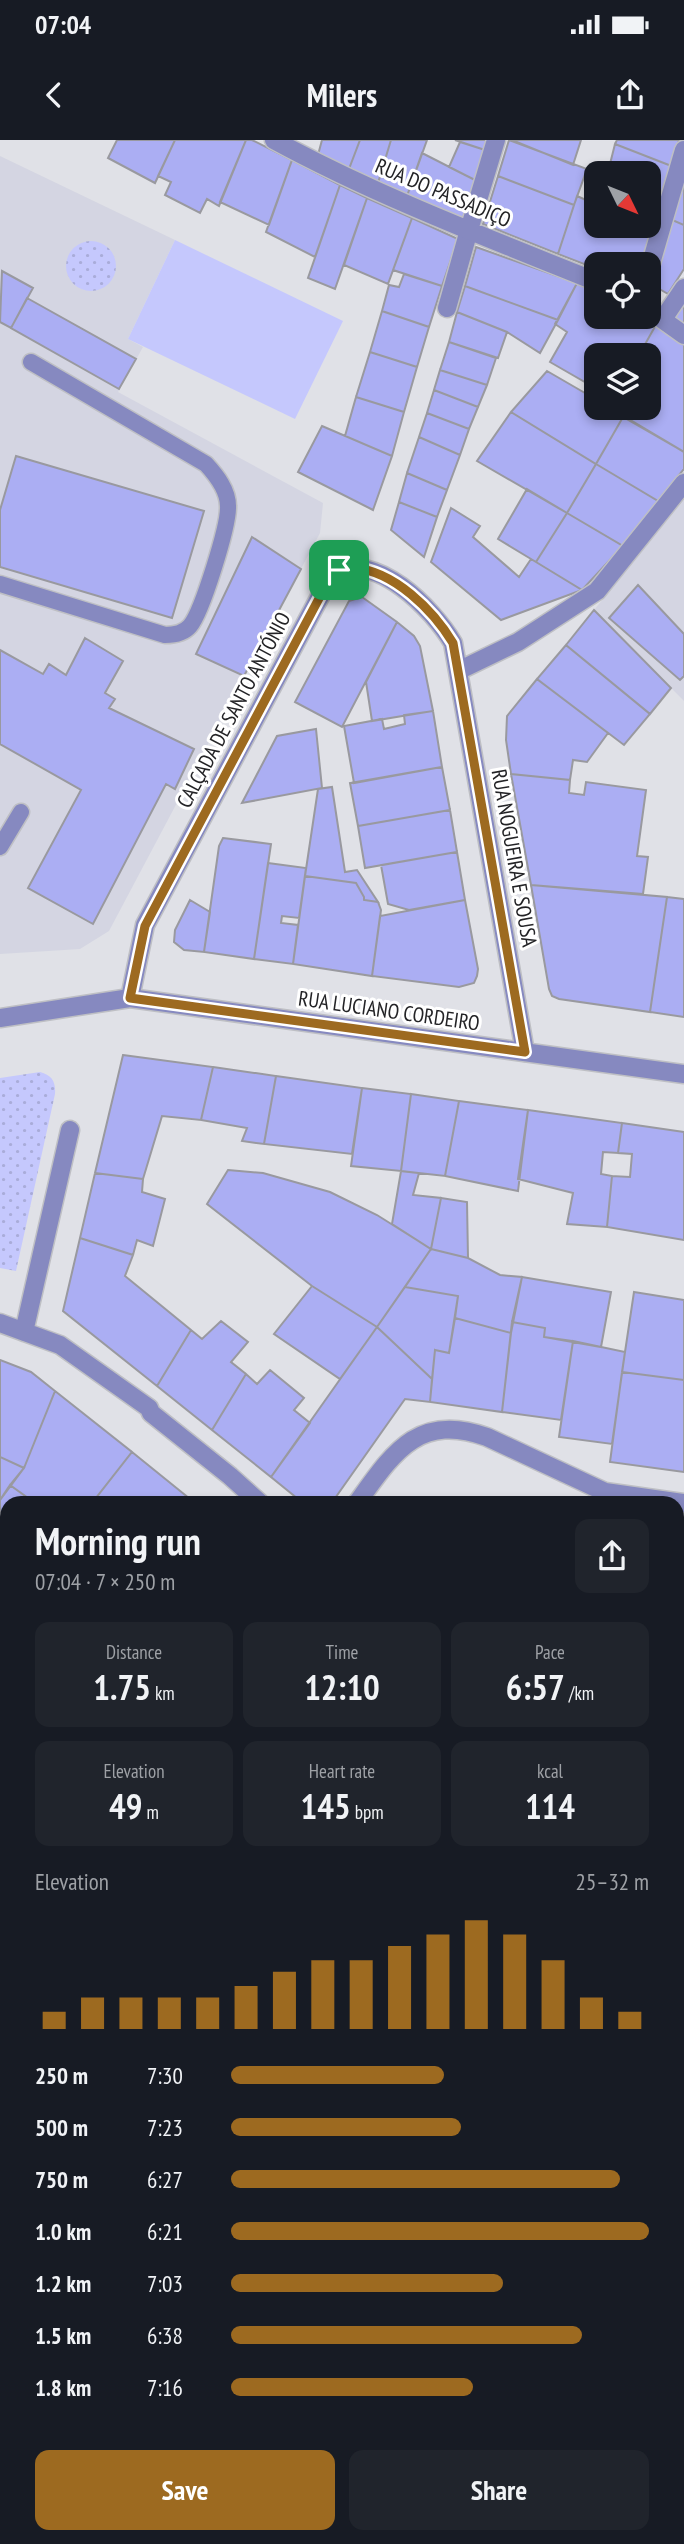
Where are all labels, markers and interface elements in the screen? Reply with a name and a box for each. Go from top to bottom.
text: 07:04 [35,8,91,41]
text: Milers [307,74,377,116]
icon: back [35,76,73,114]
icon: share [611,76,649,114]
street label: RUA DO PASSADIÇO [371,152,515,233]
north arrow [584,161,662,238]
map controls [584,161,661,420]
button: locate [584,252,661,329]
button: layers [584,343,661,420]
pin [309,540,369,600]
icon: arrive [320,551,358,589]
street label: CALÇADA DE SANTO ANTÓNIO [171,607,297,812]
street label: RUA NOGUEIRA E SOUSA [486,767,543,949]
street label: RUA LUCIANO CORDEIRO [297,984,481,1037]
text: Morning run [35,1516,201,1565]
button: share [575,1519,649,1593]
text: 07:04 · 7 × 250 m [35,1567,175,1596]
text: Distance [106,1640,162,1664]
text: Time [326,1640,358,1664]
text: Pace [535,1640,565,1664]
text: 1.75 [93,1664,151,1710]
text: 12:10 [304,1664,380,1710]
text: 6:57 [506,1664,565,1710]
text: km [151,1681,175,1705]
text: /km [565,1681,594,1705]
text: Elevation [104,1759,164,1783]
text: Heart rate [309,1759,375,1783]
text: kcal [537,1759,563,1783]
text: 49 [109,1783,143,1829]
text: 145 [300,1783,351,1829]
text: 114 [525,1783,575,1829]
text: m [143,1800,159,1824]
text: bpm [351,1800,384,1824]
text: Elevation [35,1867,109,1896]
text: 25–32 m [576,1867,649,1896]
text: 250 m [35,2061,88,2090]
text: 7:30 [147,2061,183,2090]
text: 500 m [35,2113,88,2142]
text: 7:23 [147,2113,183,2142]
text: 750 m [35,2165,88,2194]
text: 6:27 [147,2165,183,2194]
text: 1.0 km [35,2217,91,2246]
text: 6:21 [147,2217,183,2246]
text: 1.2 km [35,2269,91,2298]
text: 7:03 [147,2269,183,2298]
text: 1.5 km [35,2321,91,2350]
text: 6:38 [147,2321,183,2350]
text: 1.8 km [35,2373,91,2402]
text: 7:16 [147,2373,183,2402]
button: Save [35,2450,335,2530]
button: Share [349,2450,649,2530]

